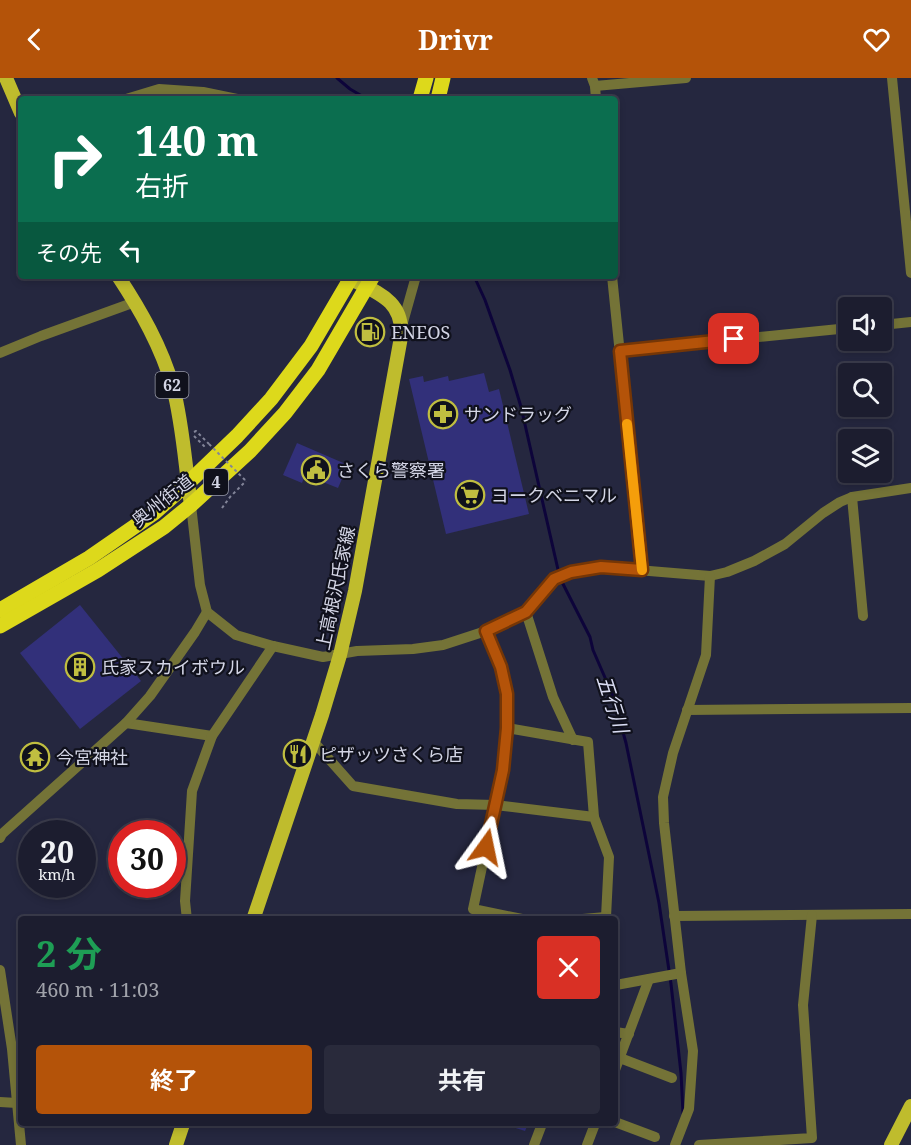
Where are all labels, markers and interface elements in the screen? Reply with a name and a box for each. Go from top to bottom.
text: Drivr [418,21,493,58]
icon: back [18,23,51,56]
icon: heart [860,23,893,56]
text: 140 m [135,111,259,168]
icon: right [36,120,114,198]
text: 右折 [135,167,189,204]
icon: left [114,234,147,267]
text: その先 [36,237,102,267]
map controls [838,297,892,483]
button: sound [838,297,892,351]
pin [708,313,759,364]
fuel station icon: ENEOS [354,316,386,348]
place label: ENEOS [391,320,450,344]
icon: arrive [717,322,750,355]
button: search [838,363,892,417]
road number: 62 [156,372,188,398]
pharmacy icon: サンドラッグ [427,398,459,430]
place label: サンドラッグ [464,402,572,426]
button: layers [838,429,892,483]
public building icon: さくら警察署 [300,454,332,486]
place label: さくら警察署 [337,458,445,482]
street label: 奥州街道 [126,468,198,532]
road number: 4 [204,469,228,495]
supermarket icon: ヨークベニマル [454,479,486,511]
place label: ヨークベニマル [491,483,617,507]
street label: 上高根沢氏家線 [310,524,360,652]
building icon: 氏家スカイボウル [64,651,96,683]
place label: 氏家スカイボウル [101,655,245,679]
water label: 五行川 [591,671,636,739]
restaurant icon: ピザッツさくら店 [282,738,314,770]
temple icon: 今宮神社 [19,741,51,773]
place label: ピザッツさくら店 [319,742,463,766]
place label: 今宮神社 [56,745,128,769]
position arrow [454,815,518,879]
speed limit sign: 30 [108,820,186,898]
text: 20 [40,831,74,872]
text: km/h [39,864,75,884]
text: 2 分 [36,929,102,978]
button: close [537,936,600,999]
text: 460 m · 11:03 [36,976,159,1003]
button: 終了 [36,1045,312,1114]
button: 共有 [324,1045,600,1114]

